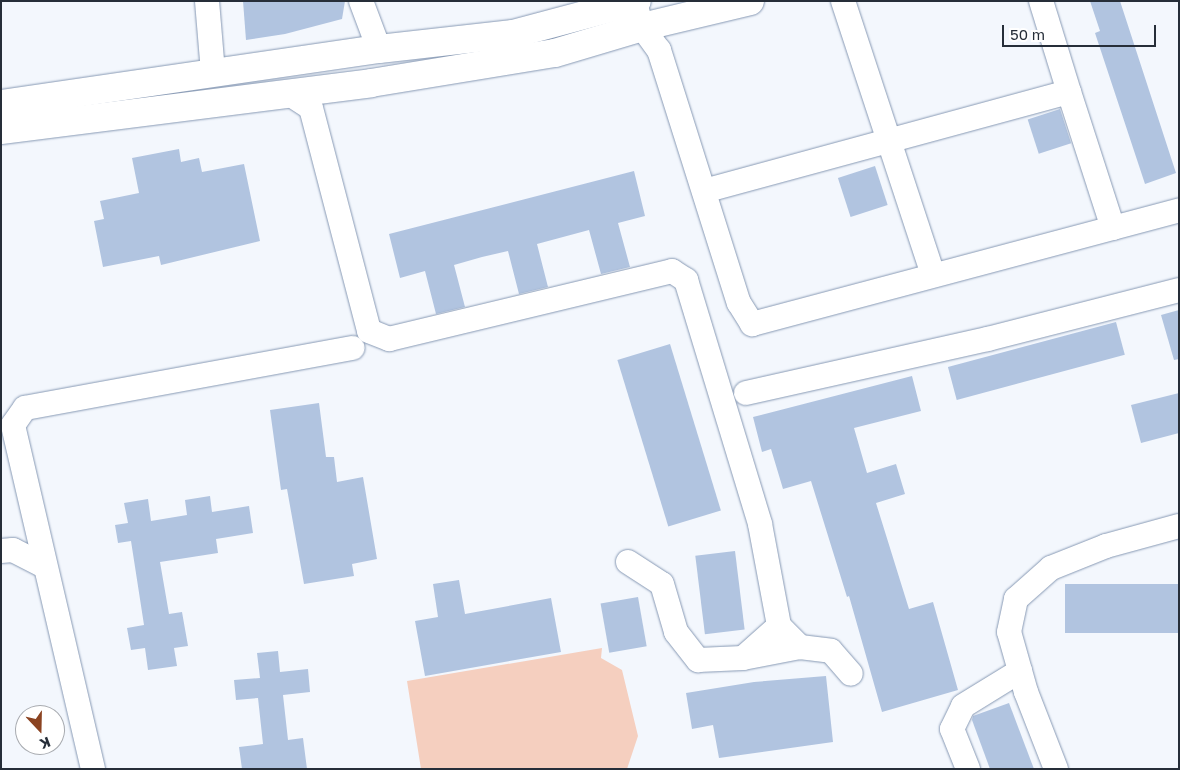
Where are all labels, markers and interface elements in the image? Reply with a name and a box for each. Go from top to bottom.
scale bar [1005,15,1159,47]
text: 50 m [1010,25,1045,43]
north arrow [15,705,65,755]
text: K [37,734,53,753]

